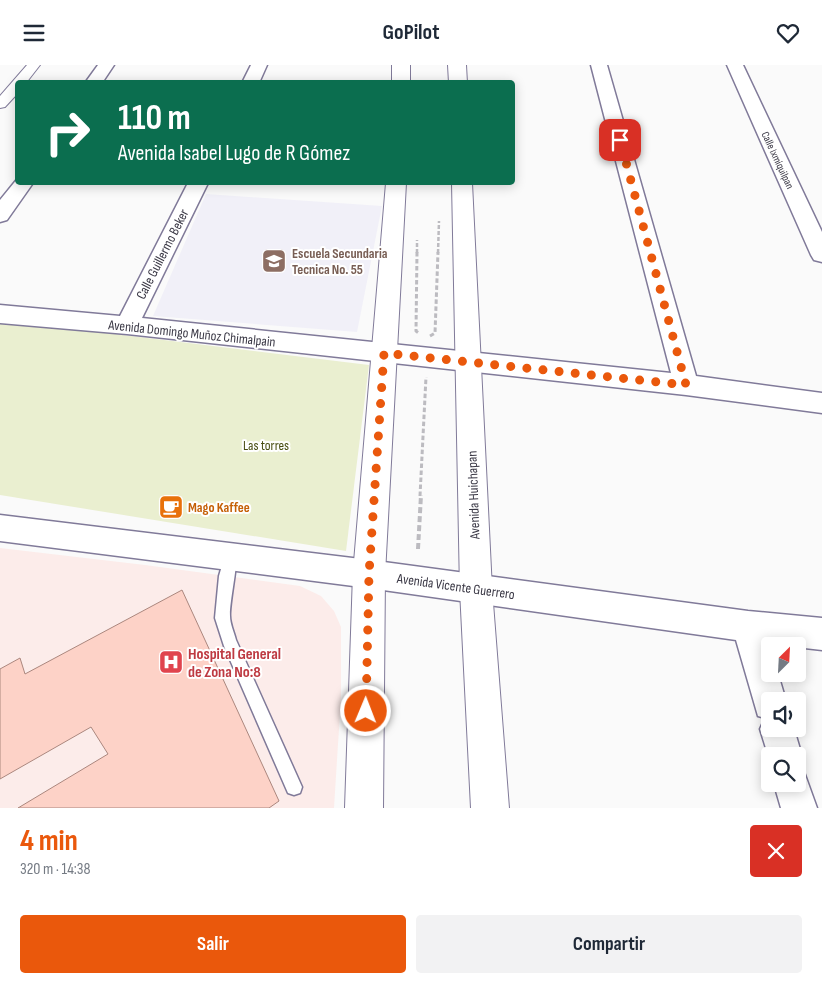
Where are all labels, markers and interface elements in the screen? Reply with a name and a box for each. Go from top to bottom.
icon: menu [20,19,48,47]
text: GoPilot [383,19,439,46]
icon: heart [774,19,802,47]
text: 110 m [118,97,191,140]
icon: right [35,100,100,165]
pin [599,119,641,161]
icon: arrive [606,126,634,154]
street label: Calle Ixmiquilpan [759,129,797,191]
text: Avenida Isabel Lugo de R Gómez [118,140,350,167]
street label: Calle Guillermo Beker [132,206,192,302]
place label: Escuela Secundaria Tecnica No. 55 [292,245,388,278]
school or university icon: Escuela Secundaria Tecnica No. 55 [261,248,287,274]
street label: Avenida Domingo Muñoz Chimalpain [107,316,276,351]
park label: Las torres [243,437,289,454]
street label: Avenida Huichapan [463,450,484,541]
cafe icon: Mago Kaffee [158,494,184,520]
place label: Mago Kaffee [188,499,250,516]
street label: Avenida Vicente Guerrero [395,570,516,603]
north arrow [761,637,806,683]
map controls [761,637,806,792]
place label: Hospital General de Zona No:8 [188,645,281,682]
hospital icon: Hospital General de Zona No:8 [158,649,184,675]
position arrow [339,684,391,736]
button: sound [761,692,806,737]
button: search [761,747,806,792]
text: 4 min [20,823,78,859]
button: close [750,825,802,877]
text: 320 m · 14:38 [20,860,91,879]
button: Salir [20,915,406,973]
button: Compartir [416,915,802,973]

